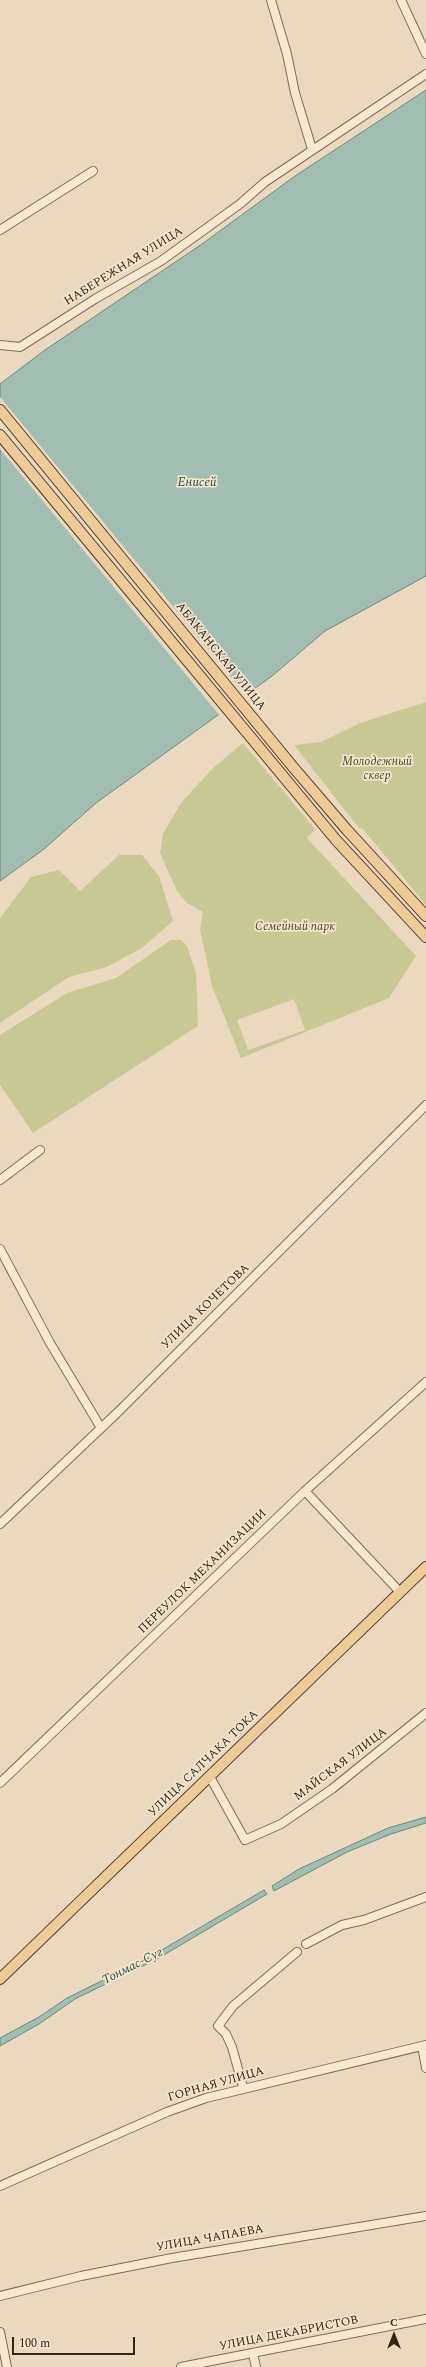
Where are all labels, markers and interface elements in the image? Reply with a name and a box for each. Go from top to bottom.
street label: НАБЕРЕЖНАЯ УЛИЦА [62,225,186,309]
water label: Енисей [177,475,217,491]
street label: АБАКАНСКАЯ УЛИЦА [172,600,268,714]
park label: Молодежный сквер [342,756,412,784]
park label: Семейный парк [255,921,335,935]
street label: УЛИЦА КОЧЕТОВА [159,1261,253,1353]
street label: ПЕРЕУЛОК МЕХАНИЗАЦИИ [136,1507,270,1637]
street label: УЛИЦА САЛЧАКА ТОКА [146,1708,262,1820]
street label: МАЙСКАЯ УЛИЦА [292,1725,390,1805]
water label: Тонмас-Суг [100,1945,166,1989]
street label: ГОРНАЯ УЛИЦА [166,2064,266,2106]
street label: УЛИЦА ЧАПАЕВА [155,2222,265,2256]
street label: УЛИЦА ДЕКАБРИСТОВ [218,2313,360,2355]
text: С [390,2314,398,2331]
north arrow [374,2315,414,2355]
scale bar [14,2329,137,2355]
text: 100 m [19,2334,50,2353]

